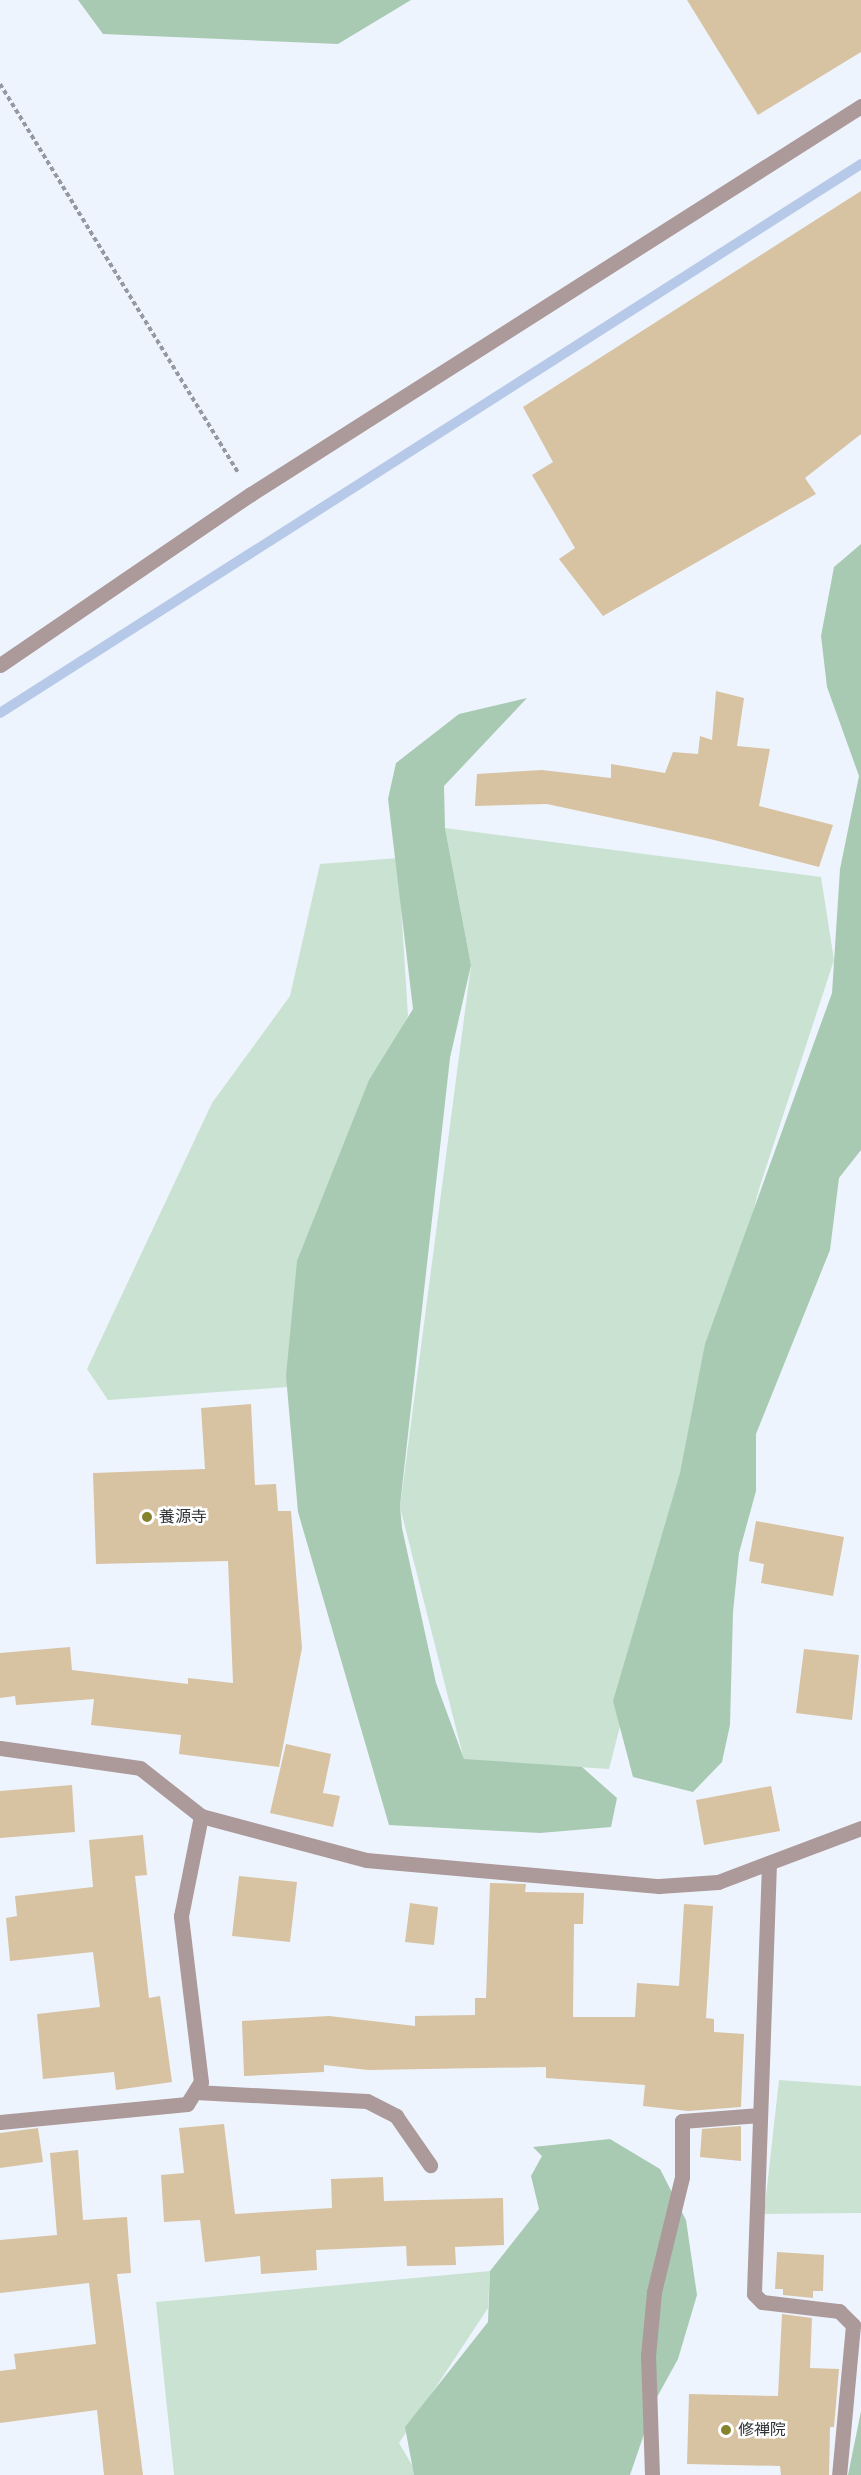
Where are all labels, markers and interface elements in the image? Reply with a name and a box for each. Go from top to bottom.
place label: 養源寺 [159,1507,207,1527]
marker: 養源寺 [140,1510,154,1524]
place label: 修禅院 [738,2420,786,2440]
marker: 修禅院 [719,2423,733,2437]

